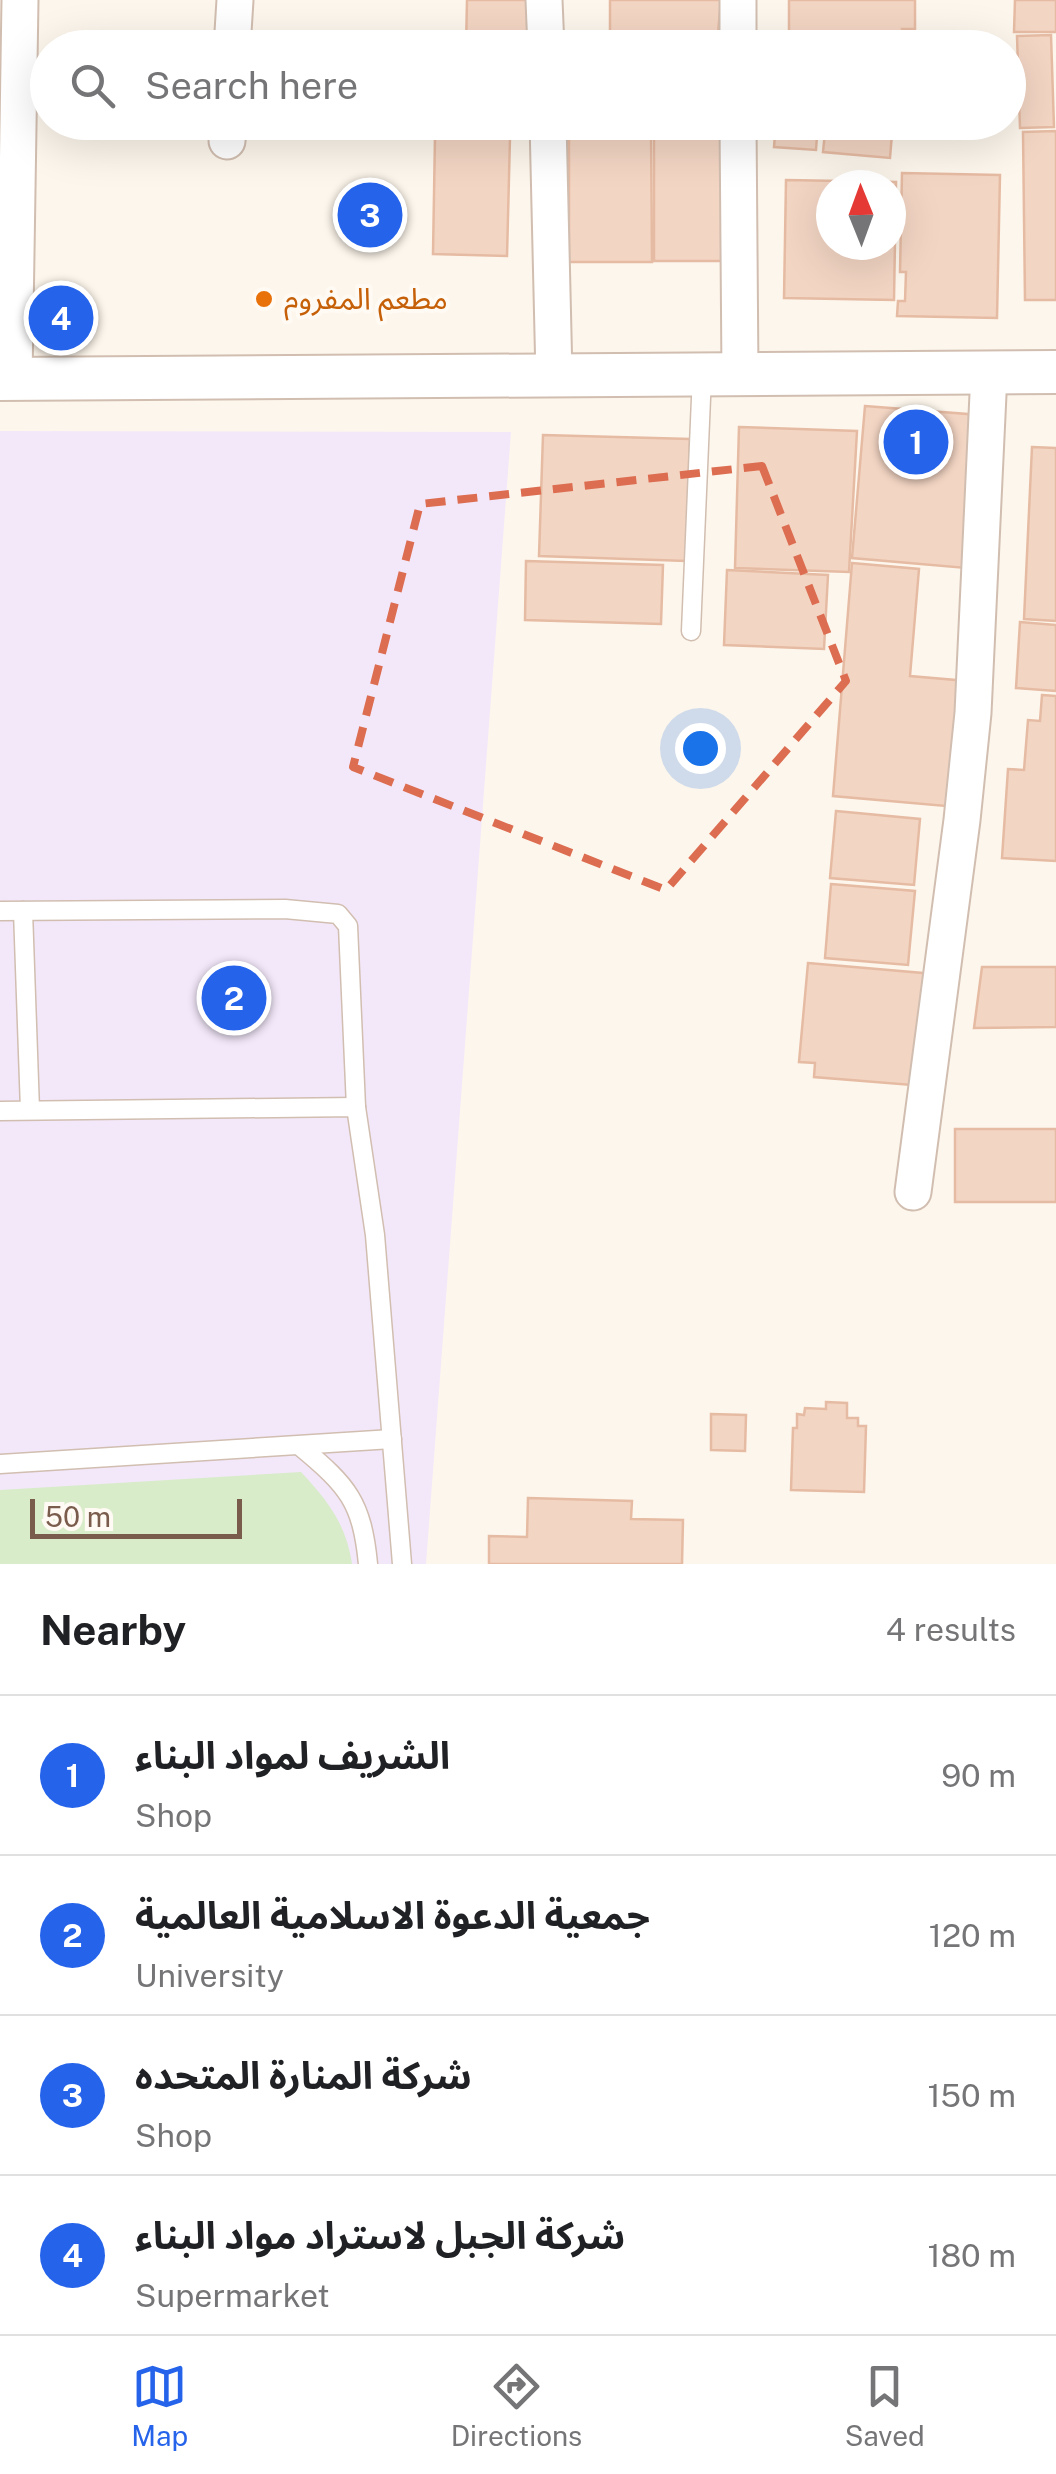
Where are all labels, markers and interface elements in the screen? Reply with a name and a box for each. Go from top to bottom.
search box [30,30,1026,140]
icon: search [65,58,120,113]
text: Search here [145,63,358,108]
north arrow [816,170,906,260]
pin: 3 [338,178,402,252]
pin: 4 [28,280,94,356]
place label: مطعم المفروم [284,280,448,322]
marker: مطعم المفروم [253,288,275,310]
pin: 1 [884,404,948,480]
your location [675,723,726,774]
pin: 2 [202,960,266,1036]
scale bar [30,1494,242,1538]
text: 50 m [45,1500,111,1533]
text: Nearby [40,1605,186,1654]
text: 4 results [886,1611,1016,1648]
text: الشريف لمواد البناء [135,1733,450,1778]
text: 1 [66,1757,79,1794]
text: 90 m [941,1757,1016,1794]
text: Shop [135,1797,212,1834]
text: جمعية الدعوة الاسلامية العالمية [135,1893,650,1938]
text: 2 [62,1917,83,1954]
text: 120 m [929,1917,1016,1954]
text: University [135,1957,284,1994]
text: شركة المنارة المتحده [135,2053,472,2098]
text: 3 [62,2077,83,2114]
text: 150 m [927,2077,1016,2114]
text: Shop [135,2117,212,2154]
text: شركة الجبل لاستراد مواد البناء [135,2213,625,2258]
text: 4 [62,2237,83,2274]
text: 180 m [927,2237,1016,2274]
text: Supermarket [135,2277,330,2314]
tab: Map [131,2359,188,2452]
tab: Directions [451,2359,582,2452]
tab: Saved [845,2359,925,2452]

